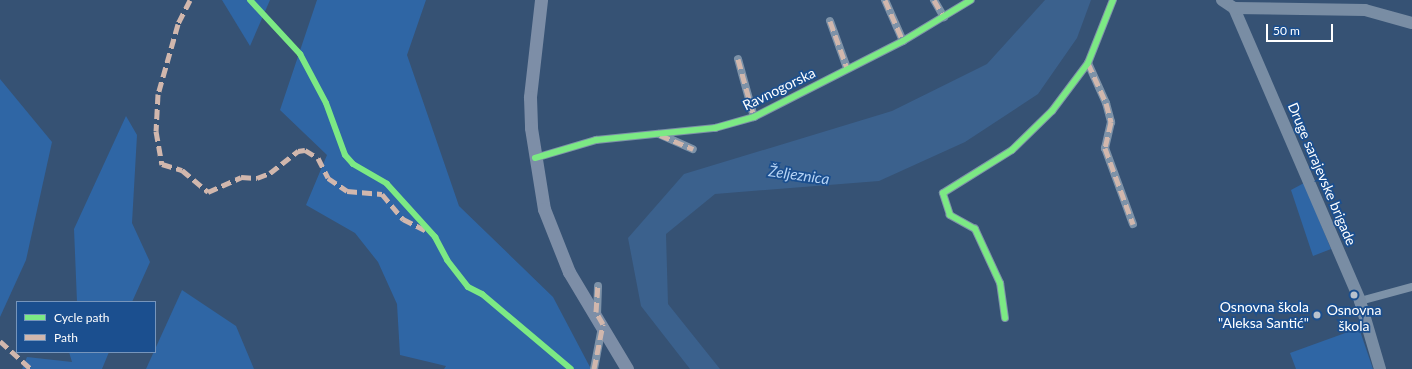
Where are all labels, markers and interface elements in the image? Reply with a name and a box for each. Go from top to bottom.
scale bar [1268,16,1335,42]
text: 50 m [1273,23,1300,38]
street label: Ravnogorska [740,64,818,114]
street label: Druge sarajevske brigade [1284,100,1360,248]
water label: Željeznica [767,162,831,188]
marker: Osnovna škola [1349,290,1359,300]
place label: Osnovna škola "Aleksa Santić" [1218,299,1309,332]
legend [16,301,156,353]
place label: Osnovna škola [1327,302,1381,334]
text: Cycle path [54,310,109,325]
marker: Osnovna škola "Aleksa Santić" [1312,310,1322,320]
text: Path [54,330,78,345]

